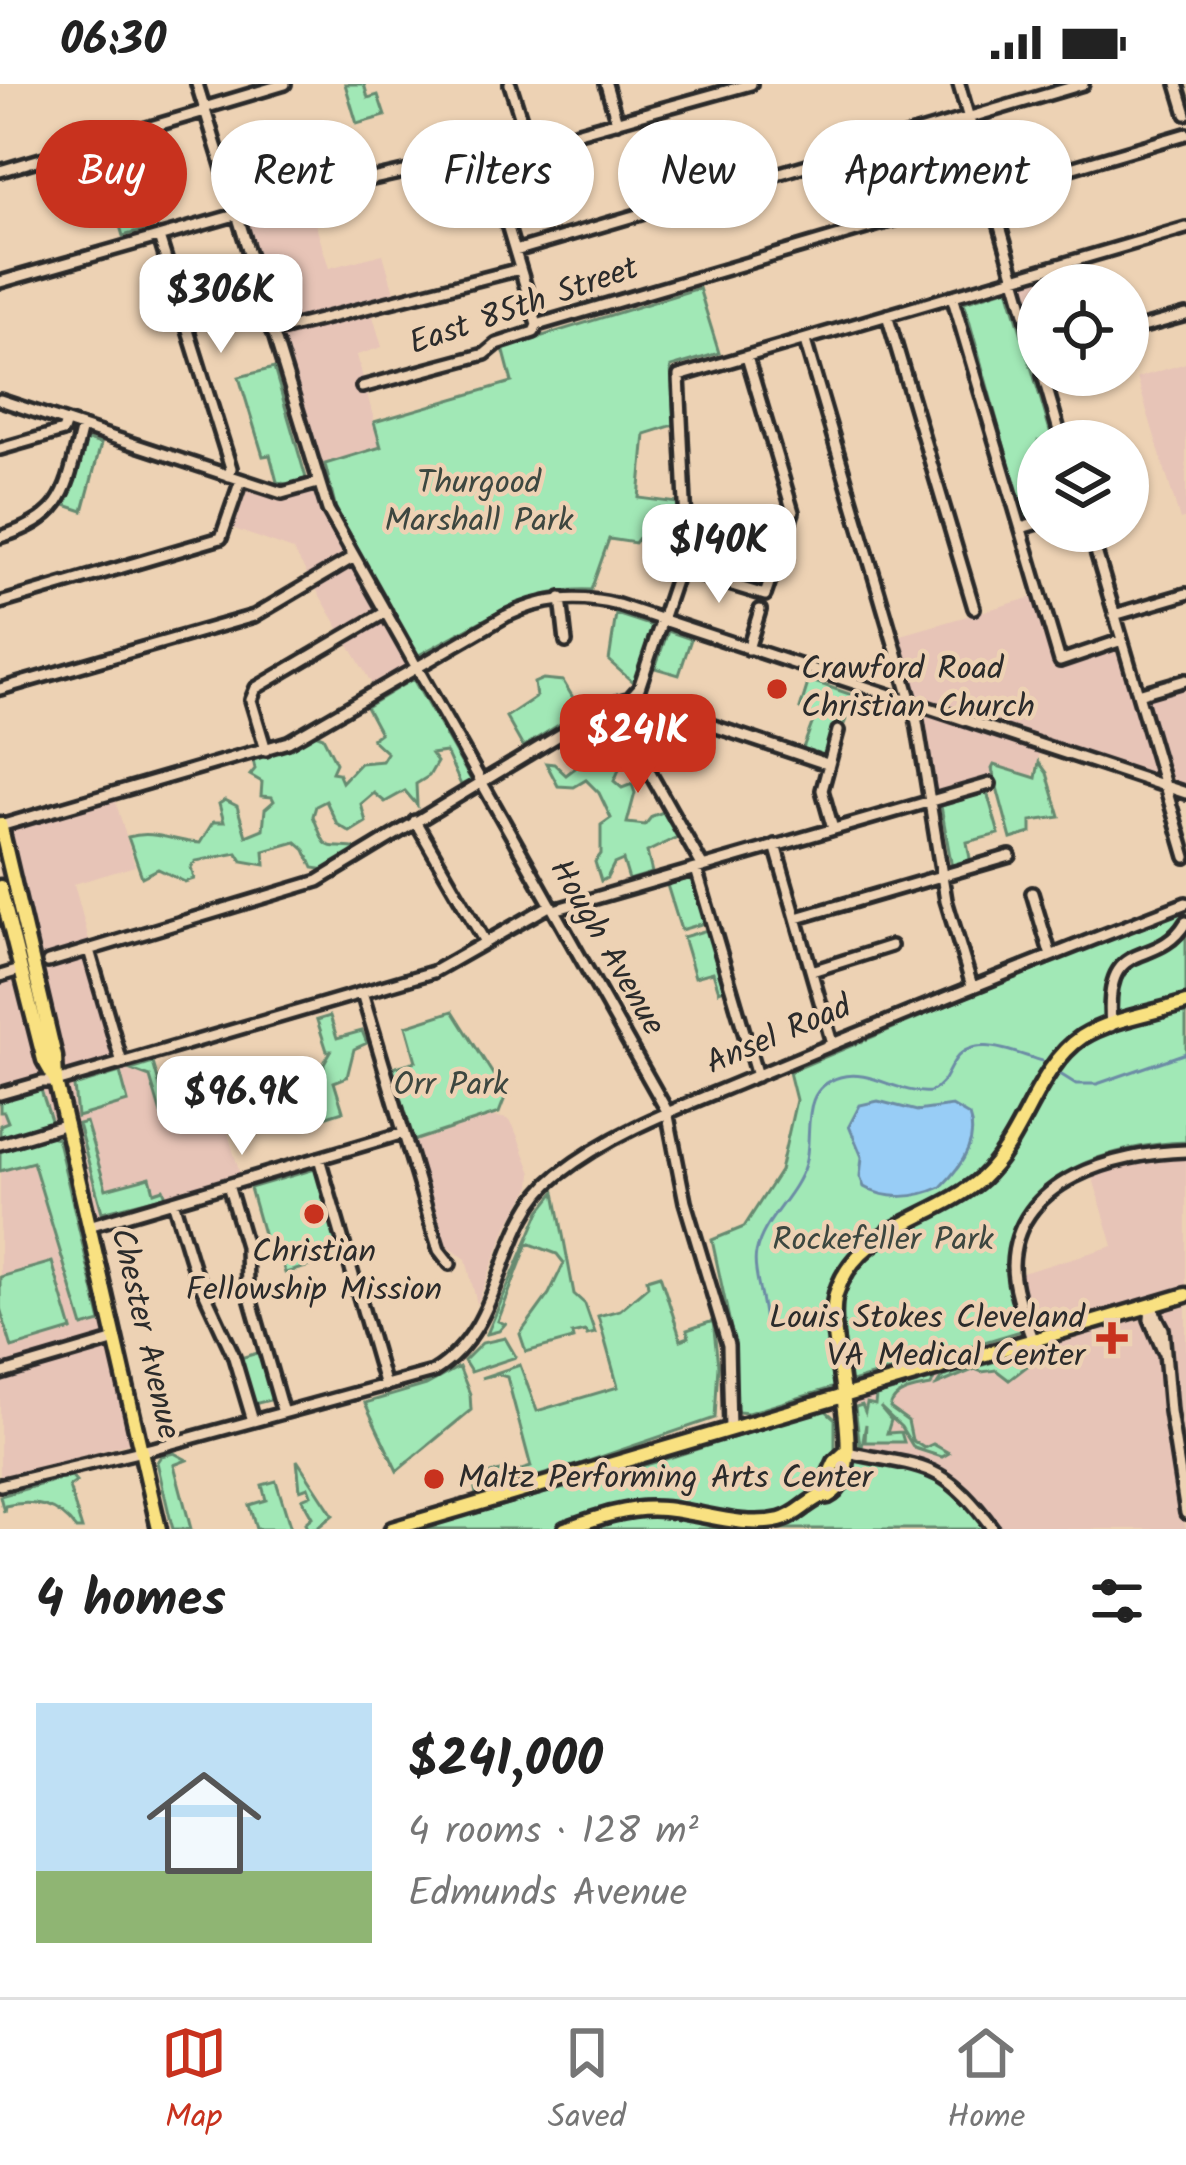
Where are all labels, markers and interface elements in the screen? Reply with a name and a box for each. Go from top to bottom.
text: 06:30 [60,6,166,78]
chip: Buy [36,120,187,228]
chip: Rent [211,120,377,228]
chip: Filters [401,120,594,228]
chip: New [618,120,778,228]
chip: Apartment [802,120,1072,228]
street label: East 85th Street [402,243,647,371]
pin: $306K [137,254,305,356]
text: $306K [166,262,276,324]
map controls [1017,264,1149,552]
button: locate [1017,264,1149,396]
button: layers [1017,420,1149,552]
park label: Thurgood Marshall Park [385,458,574,549]
pin: $140K [635,504,803,606]
text: $140K [669,512,769,574]
place label: Crawford Road Christian Church [801,644,1035,735]
marker: Crawford Road Christian Church [764,676,790,702]
pin: $241K [554,694,722,796]
text: $241K [587,702,689,764]
street label: Hough Avenue [534,850,678,1047]
street label: Ansel Road [698,981,862,1090]
pin: $96.9K [144,1056,340,1158]
park label: Orr Park [393,1060,509,1113]
text: $96.9K [184,1064,300,1126]
marker: Christian Fellowship Mission [301,1201,327,1227]
park label: Rockefeller Park [772,1215,994,1268]
street label: Chester Avenue [94,1223,194,1445]
place label: Christian Fellowship Mission [186,1227,442,1318]
place label: Louis Stokes Cleveland VA Medical Center [769,1293,1087,1384]
marker: Louis Stokes Cleveland VA Medical Center [1096,1322,1128,1354]
place label: Maltz Performing Arts Center [458,1453,875,1506]
marker: Maltz Performing Arts Center [421,1466,447,1492]
text: 4 homes [36,1561,226,1642]
icon: filters [1084,1568,1150,1634]
text: $241,000 [408,1721,603,1802]
icon: home [132,1751,276,1895]
text: 4 rooms · 128 m² [408,1802,699,1864]
text: Edmunds Avenue [408,1864,687,1926]
tab: Map [161,2020,227,2145]
tab: Saved [548,2020,626,2145]
tab: Home [947,2020,1025,2145]

